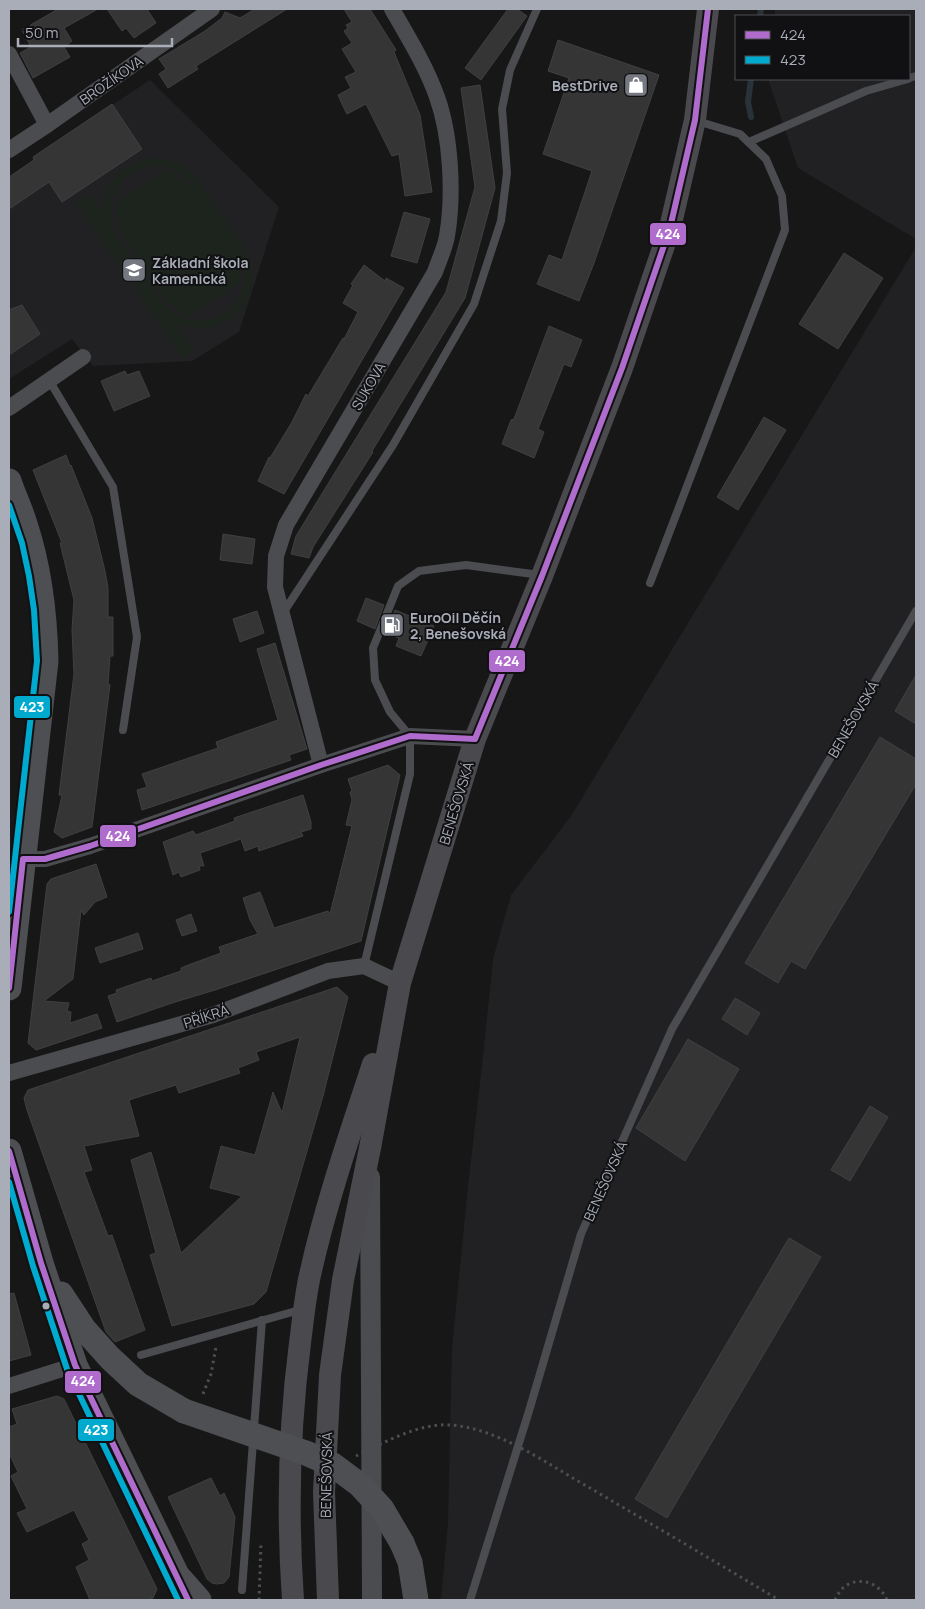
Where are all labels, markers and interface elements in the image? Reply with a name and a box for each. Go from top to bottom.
scale bar [18,15,171,47]
legend [735,15,910,80]
text: 50 m [25,22,59,43]
text: 424 [780,24,806,45]
text: 423 [780,49,806,70]
street label: BROŽÍKOVA [76,51,147,109]
shop icon: BestDrive [623,72,649,98]
place label: BestDrive [552,76,618,95]
line badge: 424 [649,222,687,246]
text: 424 [655,224,681,243]
place label: Základní škola Kamenická [152,253,249,288]
school or university icon: Základní škola Kamenická [121,257,147,283]
street label: SUKOVA [347,358,389,413]
place label: EuroOil Děčín 2, Benešovská [410,608,506,643]
fuel station icon: EuroOil Děčín 2, Benešovská [379,612,405,638]
line badge: 424 [488,649,526,673]
text: 424 [494,651,520,670]
street label: BENEŠOVSKÁ [823,677,883,761]
line badge: 423 [13,695,51,719]
text: 423 [20,697,45,716]
street label: BENEŠOVSKÁ [434,759,478,847]
line badge: 424 [99,824,137,848]
text: 424 [105,826,131,845]
street label: PŘÍKRÁ [181,1000,231,1032]
street label: BENEŠOVSKÁ [579,1138,631,1224]
unlabelled marker [41,1301,51,1311]
line badge: 424 [64,1370,102,1394]
text: 424 [70,1371,96,1390]
line badge: 423 [77,1418,115,1442]
text: 423 [84,1420,109,1439]
street label: BENEŠOVSKÁ [316,1432,336,1518]

